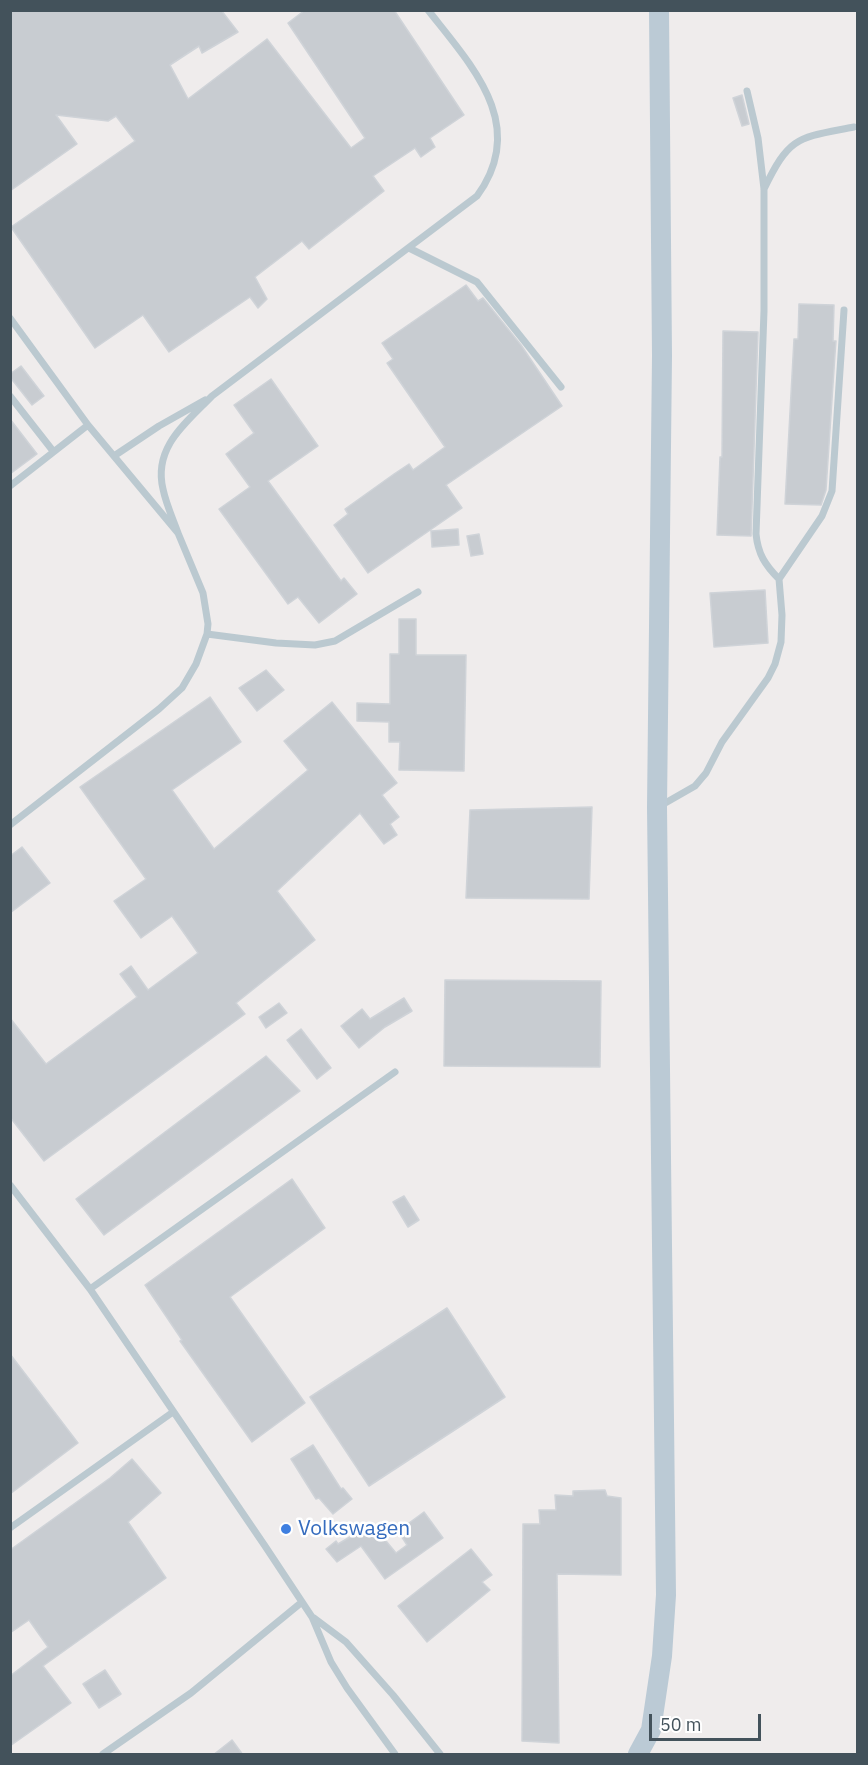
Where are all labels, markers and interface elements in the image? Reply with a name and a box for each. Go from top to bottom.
place label: Volkswagen [298,1516,410,1542]
marker: Volkswagen [279,1522,293,1536]
scale bar [652,1702,764,1740]
text: 50 m [660,1713,702,1736]

